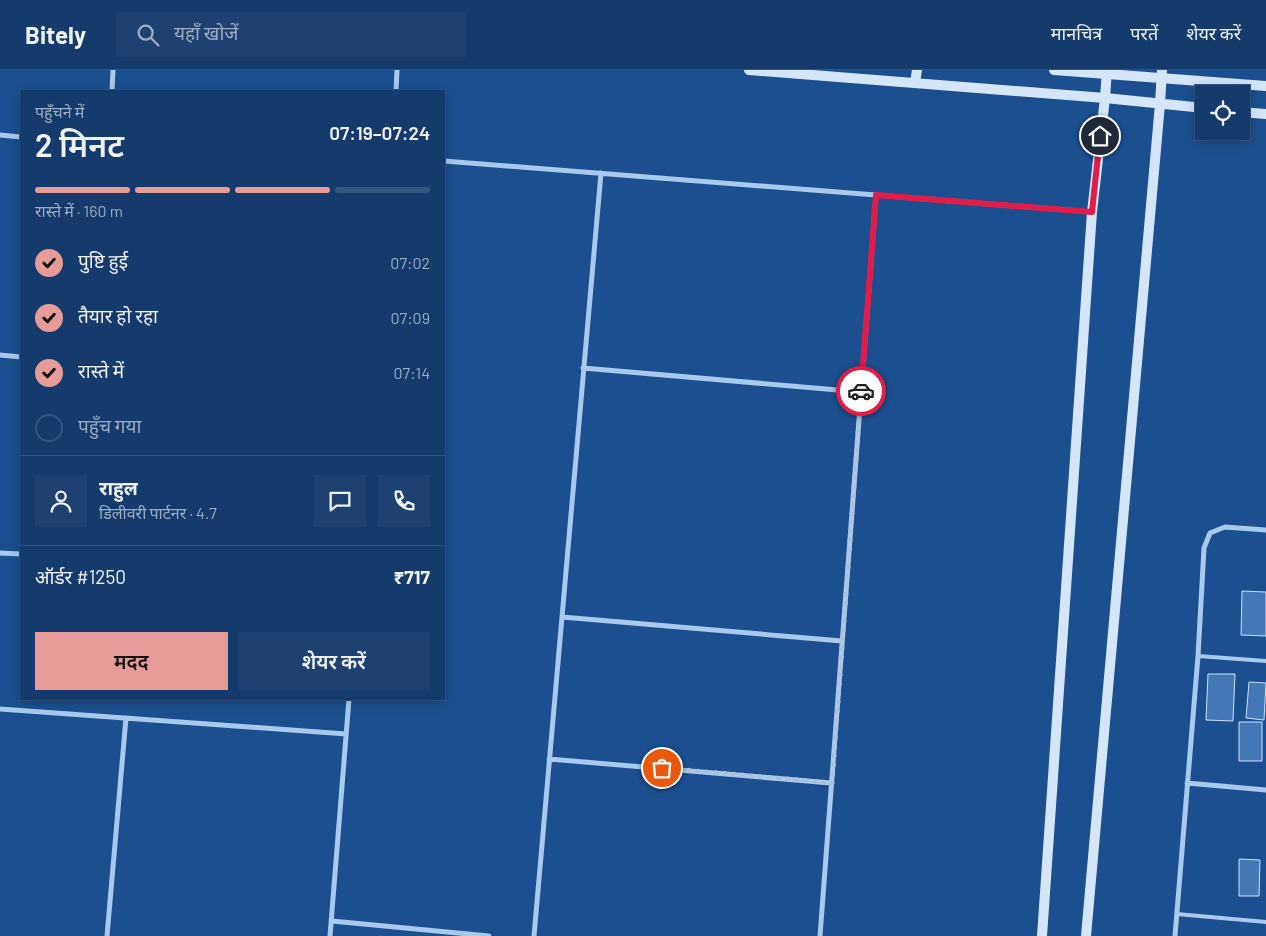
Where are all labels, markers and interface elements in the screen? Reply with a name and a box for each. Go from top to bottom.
search box [116,12,466,57]
text: Bitely [25,20,86,49]
icon: search [134,21,162,49]
text: यहाँ खोजें [174,21,238,44]
text: मानचित्र [1051,22,1102,44]
text: परतें [1130,22,1158,44]
text: शेयर करें [1186,22,1241,44]
map controls [1195,85,1250,140]
button: locate [1195,85,1250,140]
text: पहुँचने में [35,102,84,121]
pin [1079,115,1121,157]
text: 07:19–07:24 [329,121,430,144]
icon: home [1086,122,1114,150]
text: 2 मिनट [35,125,124,163]
text: रास्ते में · 160 m [35,201,123,220]
icon: check [35,249,63,277]
text: पुष्टि हुई [78,249,128,272]
text: 07:02 [390,253,430,272]
icon: check [35,304,63,332]
text: तैयार हो रहा [78,304,158,327]
text: 07:09 [391,308,430,327]
icon: check [35,359,63,387]
text: रास्ते में [78,359,124,382]
text: 07:14 [394,363,430,382]
courier [836,366,886,416]
icon: car [847,377,875,405]
text: पहुँच गया [78,414,141,437]
button: person [35,475,87,527]
button: chat [314,475,366,527]
button: phone [378,475,430,527]
text: राहुल [99,476,138,499]
text: डिलीवरी पार्टनर · 4.7 [99,503,217,522]
text: ऑर्डर #1250 [35,565,126,588]
text: ₹717 [393,565,430,588]
button: मदद [35,632,228,690]
button: शेयर करें [238,632,430,690]
pin [641,747,683,789]
icon: bag [648,754,676,782]

